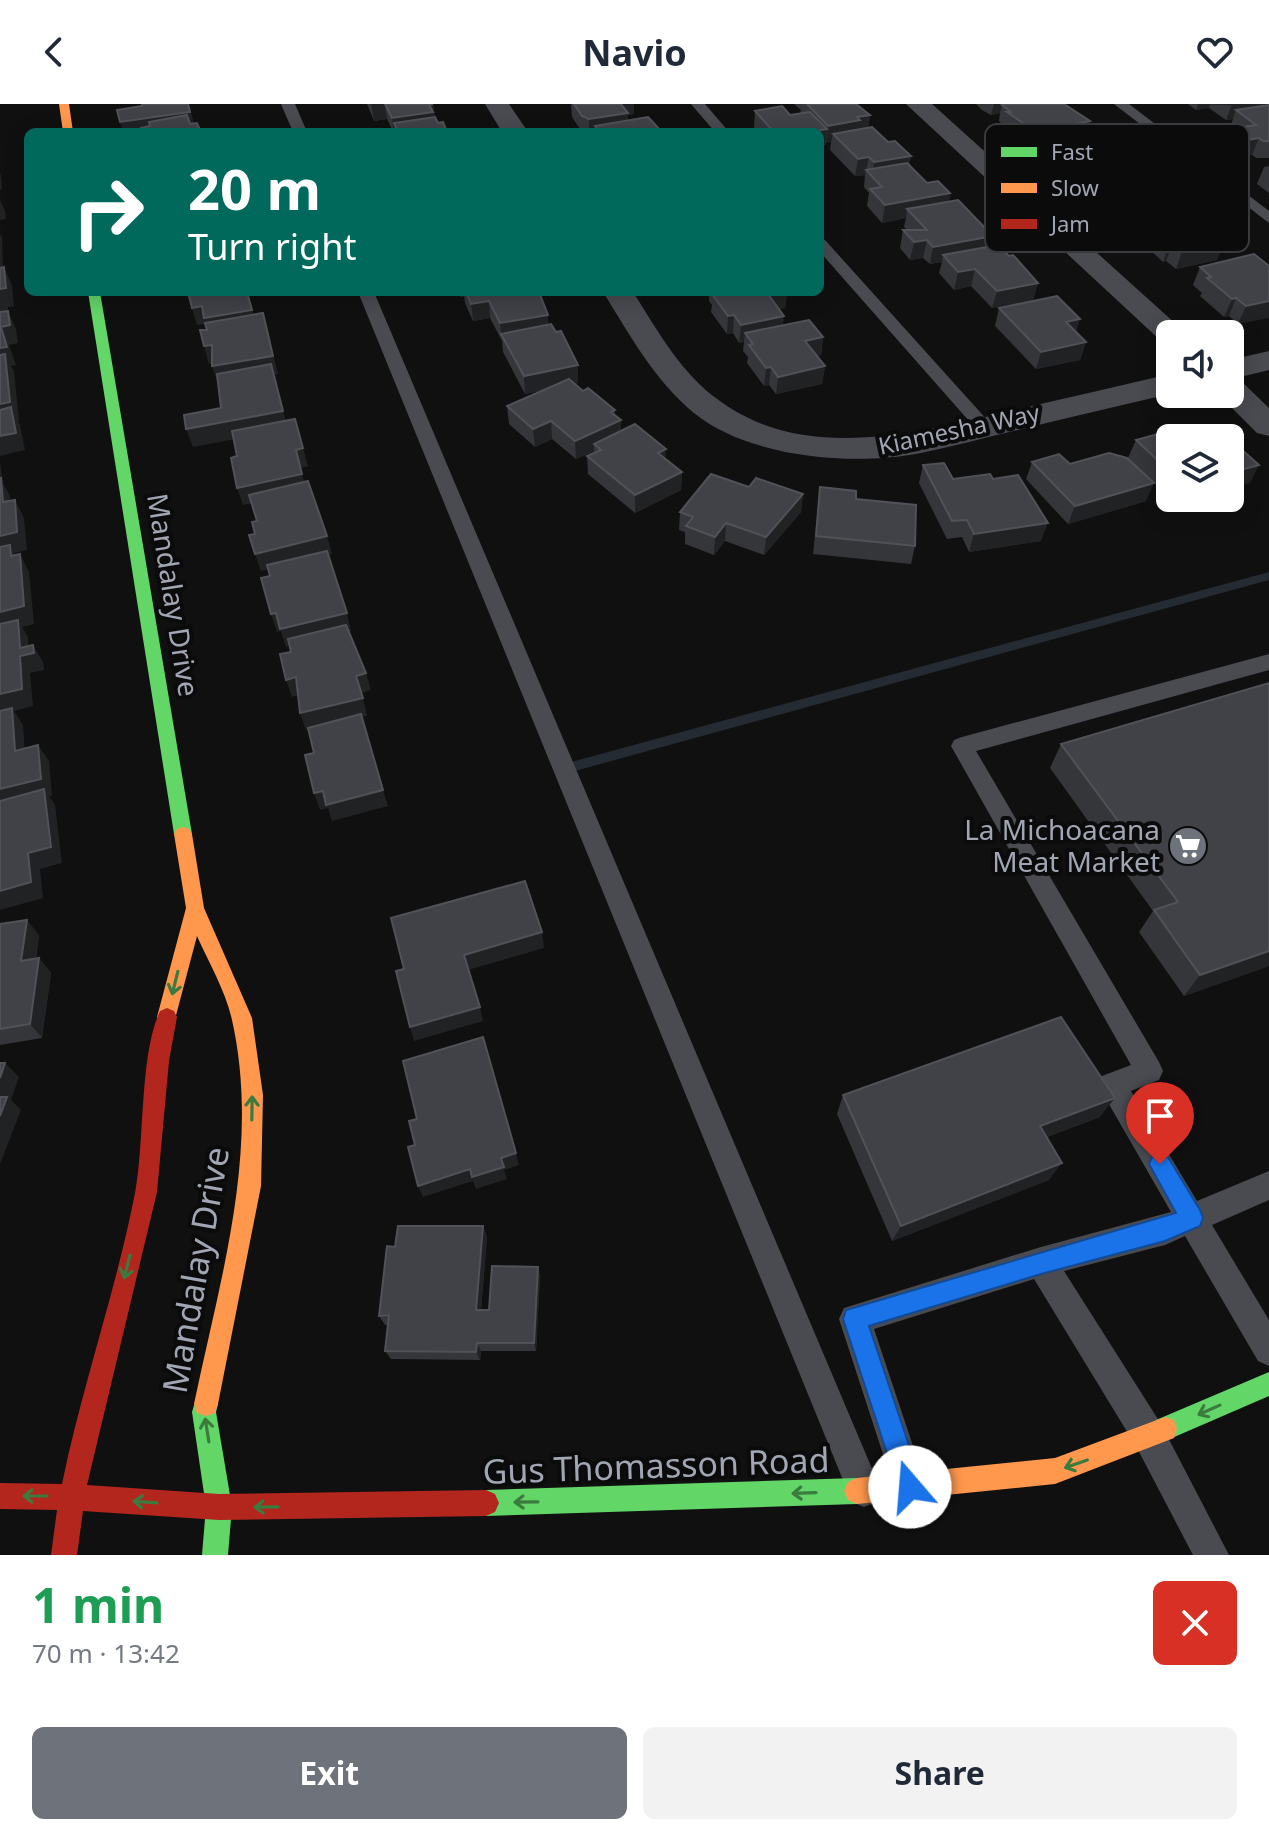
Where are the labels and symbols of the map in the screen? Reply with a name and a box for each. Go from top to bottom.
legend [985,124,1249,252]
text: Fast [1051,136,1093,166]
text: Slow [1051,172,1100,202]
text: Jam [1049,208,1090,238]
street label: Kiamesha Way [875,395,1043,462]
street label: Mandalay Drive [139,491,209,699]
place label: La Michoacana Meat Market [964,810,1160,880]
supermarket icon: La Michoacana Meat Market [1167,825,1209,867]
one-way arrow [167,970,182,996]
pin [1126,1082,1194,1164]
one-way arrow [245,1095,260,1122]
street label: Mandalay Drive [151,1143,239,1396]
one-way arrow [119,1253,134,1279]
one-way arrow [1197,1404,1222,1419]
one-way arrow [199,1418,214,1443]
street label: Gus Thomasson Road [482,1436,830,1494]
position arrow [868,1445,952,1529]
one-way arrow [1064,1458,1089,1473]
one-way arrow [791,1486,818,1501]
one-way arrow [22,1488,49,1504]
one-way arrow [132,1494,159,1509]
one-way arrow [513,1494,540,1510]
one-way arrow [253,1499,280,1514]

